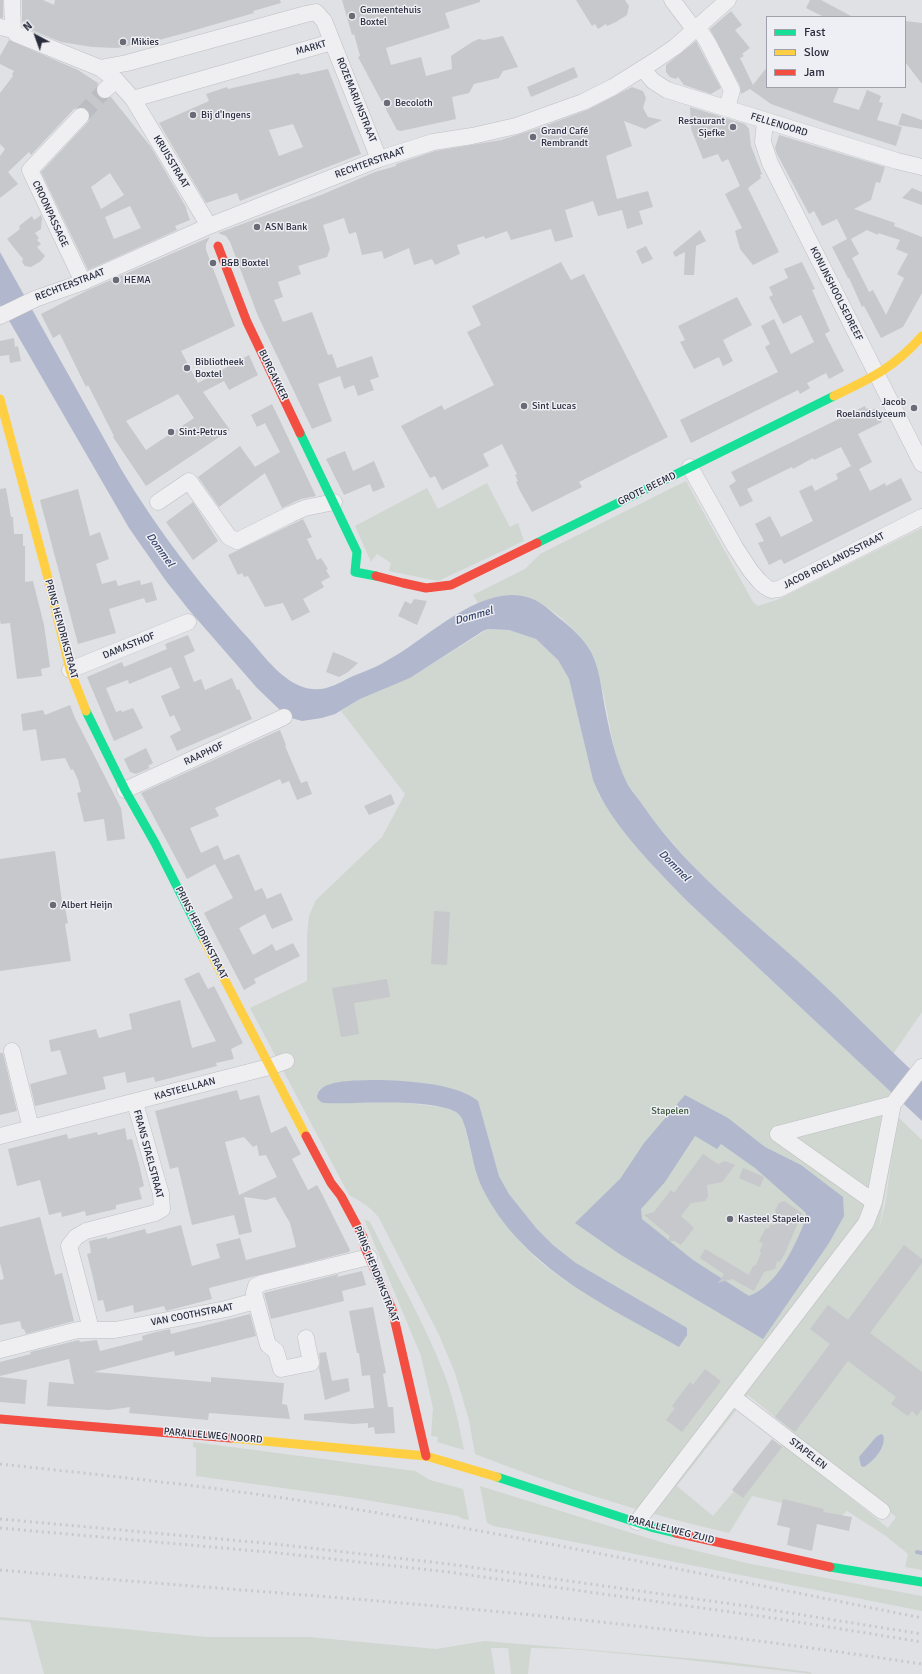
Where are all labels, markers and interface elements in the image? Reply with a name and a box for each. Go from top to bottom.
place label: Gemeentehuis Boxtel [360,4,421,28]
marker: Gemeentehuis Boxtel [347,11,357,21]
north arrow [16,16,56,56]
legend [766,16,906,88]
text: N [21,19,35,34]
text: Fast [804,25,825,40]
place label: Mikies [131,36,159,48]
marker: Mikies [118,37,128,47]
street label: MARKT [294,38,328,58]
text: Slow [804,45,829,60]
street label: ROZEMARIJNSTRAAT [333,56,379,144]
text: Jam [804,65,825,80]
place label: Becoloth [395,97,433,109]
marker: Becoloth [382,98,392,108]
place label: Bij d'Ingens [201,109,251,121]
marker: Bij d'Ingens [188,110,198,120]
street label: FELLENOORD [749,111,809,139]
place label: Restaurant Sjefke [678,115,725,138]
marker: Restaurant Sjefke [728,122,738,132]
place label: Grand Café Rembrandt [541,125,588,148]
marker: Grand Café Rembrandt [528,132,538,142]
street label: KRUISSTRAAT [150,133,192,191]
street label: RECHTERSTRAAT [333,145,407,181]
street label: CROONPASSAGE [29,179,71,249]
place label: ASN Bank [265,221,307,233]
marker: ASN Bank [252,222,262,232]
street label: KONIJNSHOOLSEDREEF [807,245,865,343]
place label: B&B Boxtel [221,257,269,269]
marker: B&B Boxtel [208,258,218,268]
street label: RECHTERSTRAAT [33,266,107,304]
place label: HEMA [124,274,151,286]
marker: HEMA [111,275,121,285]
street label: BURGAKKER [256,348,290,402]
place label: Bibliotheek Boxtel [195,356,244,380]
marker: Bibliotheek Boxtel [182,363,192,373]
place label: Jacob Roelandslyceum [836,396,906,420]
place label: Sint Lucas [532,400,576,412]
marker: Sint Lucas [519,401,529,411]
marker: Jacob Roelandslyceum [909,403,919,413]
place label: Sint-Petrus [179,426,227,438]
marker: Sint-Petrus [166,427,176,437]
street label: GROTE BEEMD [616,470,678,508]
water label: Dommel [143,530,177,570]
street label: JACOB ROELANDSSTRAAT [781,530,887,592]
street label: PRINS HENDRIKSTRAAT [42,578,80,680]
water label: Dommel [453,604,495,628]
street label: DAMASTHOF [101,630,157,662]
street label: RAAPHOF [182,740,226,768]
water label: Dommel [656,848,692,884]
street label: PRINS HENDRIKSTRAAT [172,885,230,981]
place label: Albert Heijn [61,899,113,911]
marker: Albert Heijn [48,900,58,910]
street label: KASTEELLAAN [153,1075,217,1103]
park label: Stapelen [651,1105,689,1117]
street label: FRANS STAELSTRAAT [130,1108,166,1200]
place label: Kasteel Stapelen [738,1213,810,1225]
marker: Kasteel Stapelen [725,1214,735,1224]
street label: PRINS HENDRIKSTRAAT [351,1224,401,1324]
street label: VAN COOTHSTRAAT [150,1301,234,1329]
street label: PARALLELWEG NOORD [163,1426,263,1446]
street label: STAPELEN [787,1436,829,1472]
street label: PARALLELWEG ZUID [627,1513,715,1547]

